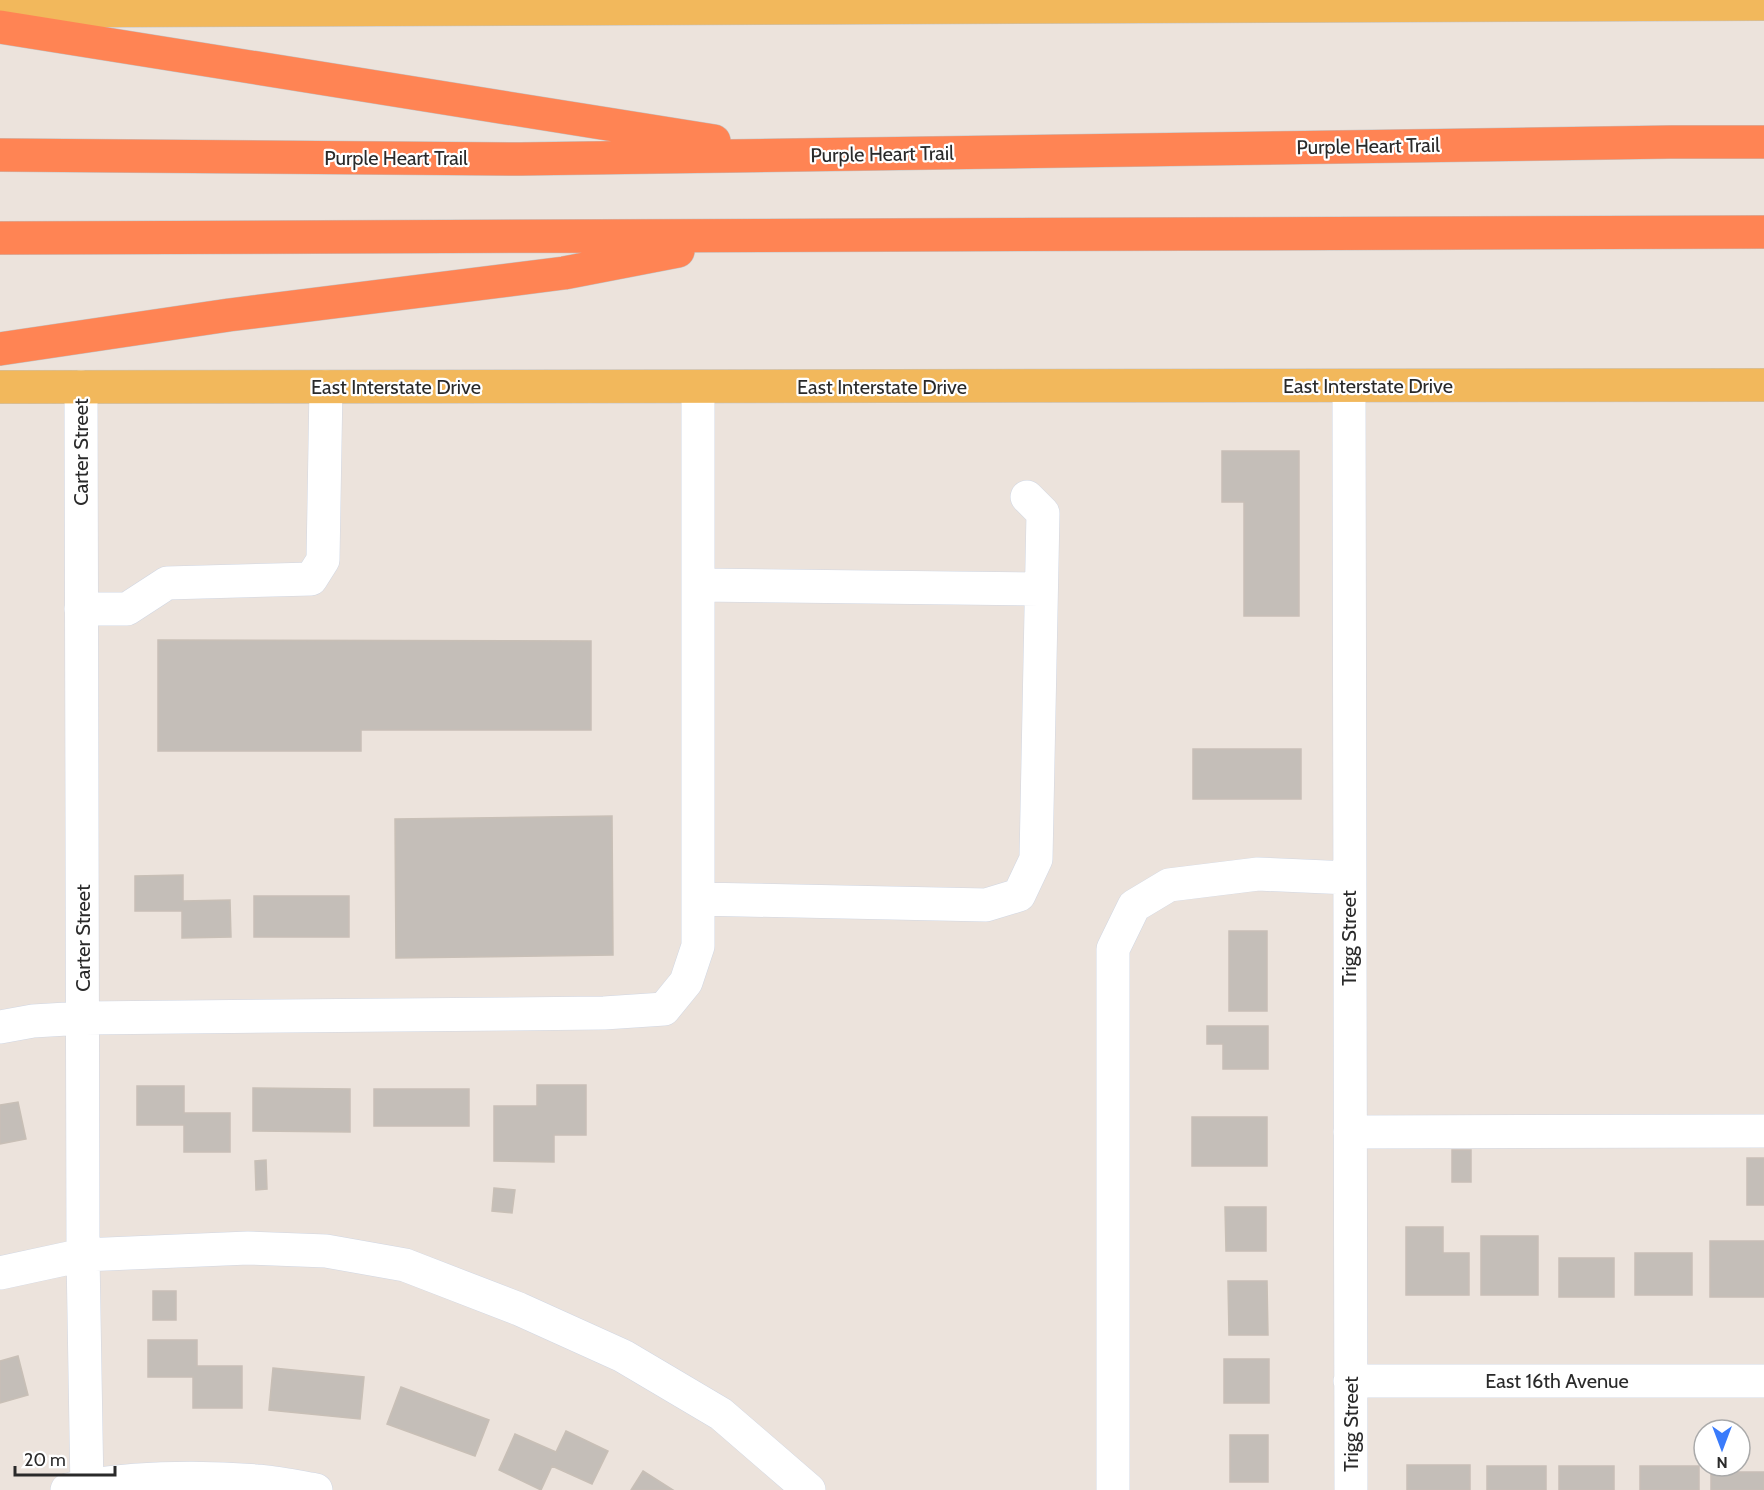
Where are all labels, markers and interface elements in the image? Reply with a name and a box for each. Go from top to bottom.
street label: Purple Heart Trail [1296,133,1440,159]
street label: Purple Heart Trail [810,141,954,167]
street label: Purple Heart Trail [324,146,468,170]
street label: East Interstate Drive [1283,374,1453,398]
street label: East Interstate Drive [311,375,481,399]
street label: East Interstate Drive [797,375,967,399]
street label: Carter Street [69,398,93,506]
street label: Carter Street [71,884,95,992]
street label: Trigg Street [1337,890,1361,986]
street label: East 16th Avenue [1485,1369,1629,1393]
street label: Trigg Street [1339,1376,1363,1472]
north arrow [1692,1418,1752,1478]
scale bar [15,1439,116,1477]
text: 20 m [24,1449,66,1471]
text: N [1716,1453,1728,1472]

